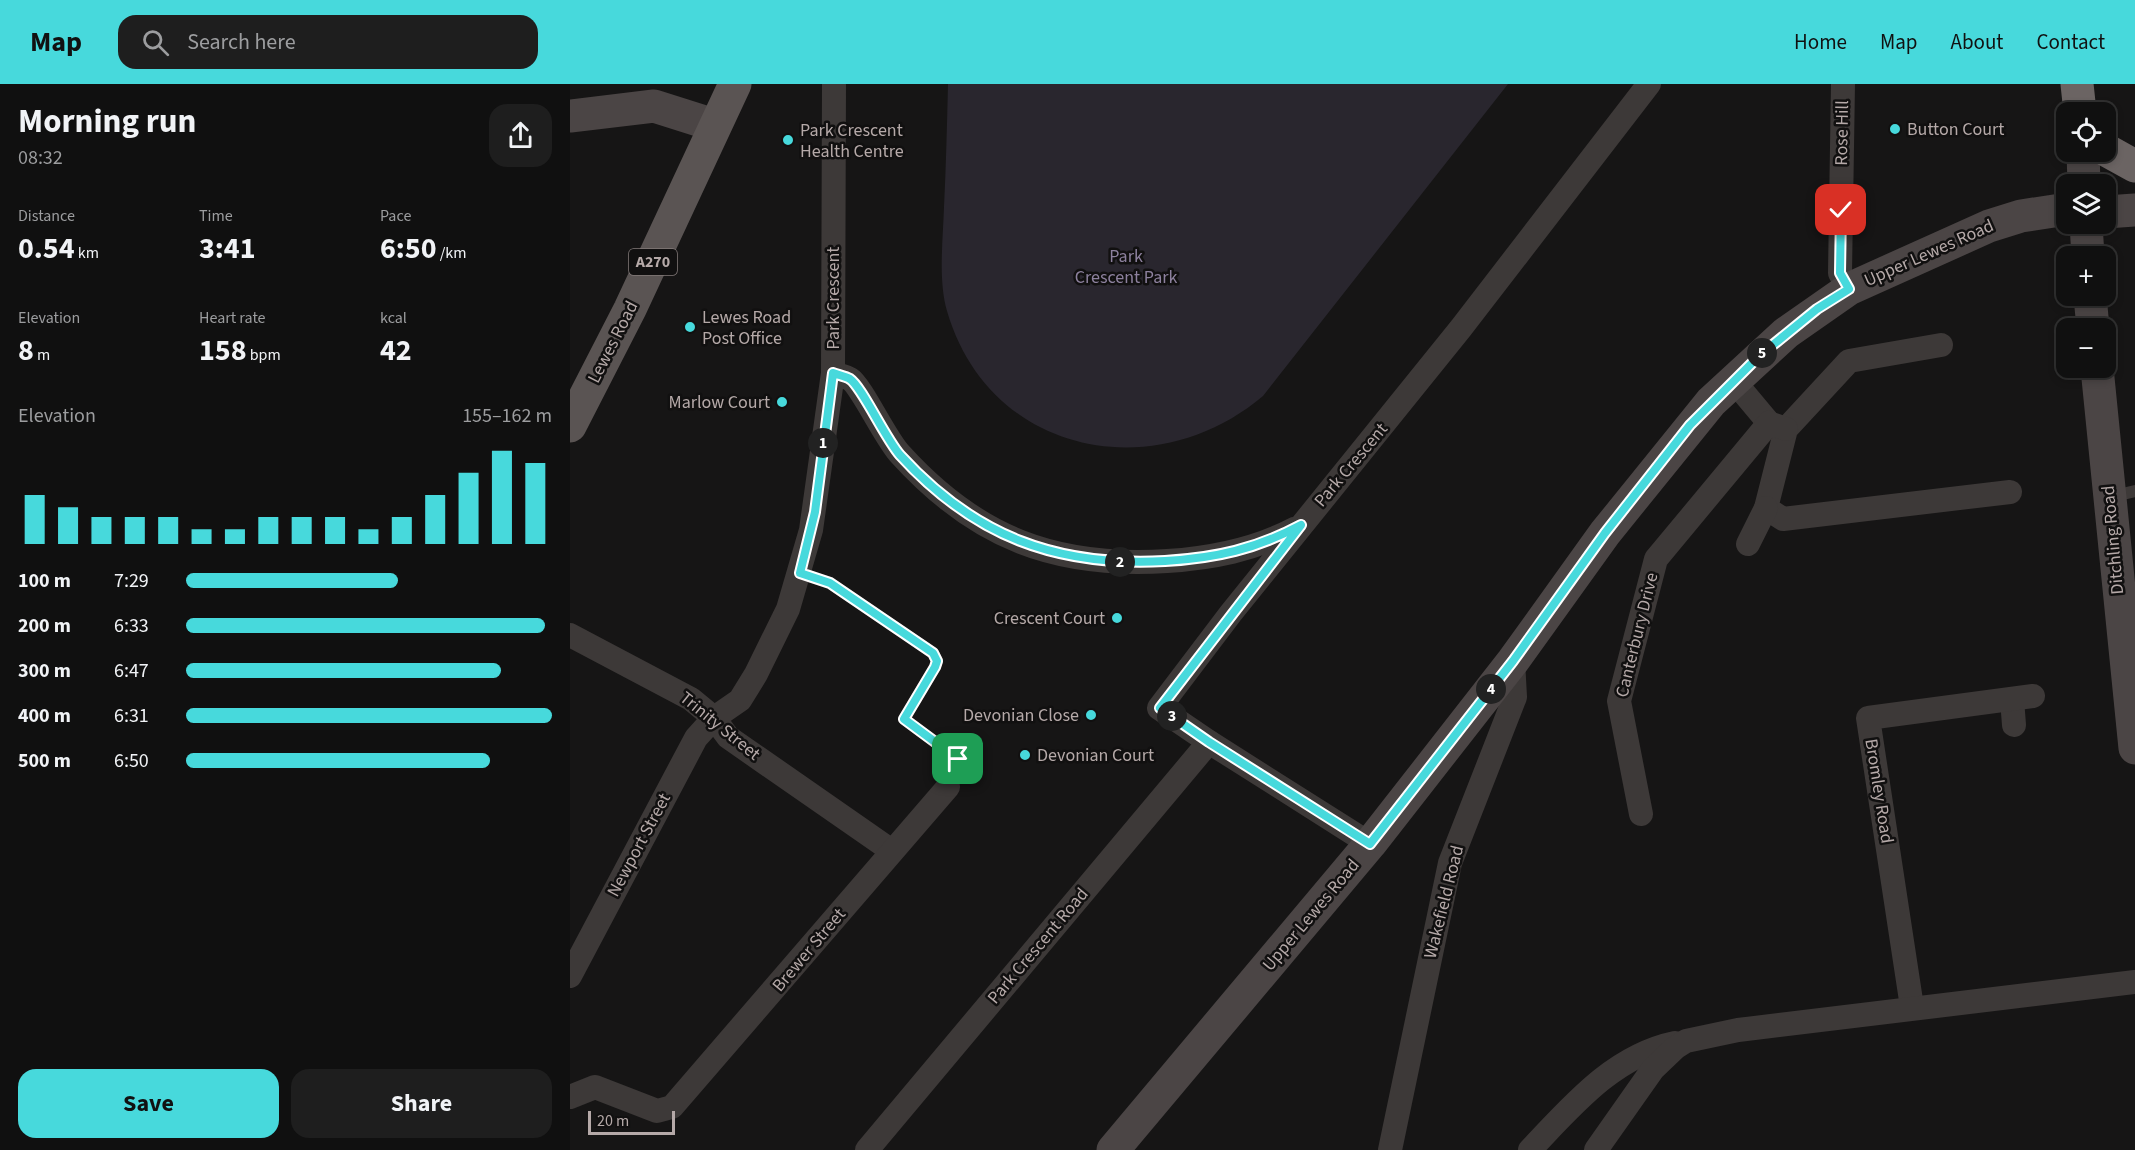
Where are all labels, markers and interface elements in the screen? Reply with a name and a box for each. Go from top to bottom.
search box [118,15,538,69]
text: Map [30,22,82,62]
icon: search [139,26,172,59]
text: Search here [187,26,296,58]
text: Home [1794,27,1847,57]
text: Map [1880,27,1918,57]
text: About [1951,27,2003,57]
text: Contact [2036,27,2105,57]
text: Morning run [18,98,196,145]
street label: Rose Hill [1829,100,1855,166]
map controls [2056,102,2116,378]
button: locate [2056,102,2116,162]
button: share [489,104,552,167]
place label: Button Court [1907,117,2004,142]
place label: Park Crescent Health Centre [800,118,904,164]
marker: Button Court [1888,122,1902,136]
marker: Park Crescent Health Centre [781,133,795,147]
text: 08:32 [18,144,63,172]
button: layers [2056,174,2116,234]
pin [1815,184,1866,235]
icon: check [1824,193,1857,226]
text: Distance [18,205,75,227]
text: Time [199,205,233,227]
text: Pace [380,205,411,227]
street label: Upper Lewes Road [1860,213,1998,293]
text: 0.54 [18,227,75,270]
text: 3:41 [199,227,256,270]
text: 6:50 [380,227,437,270]
text: km [75,242,99,264]
text: /km [437,242,467,264]
park label: Park Crescent Park [1075,244,1177,290]
button: + [2056,246,2116,306]
street label: Park Crescent [821,247,846,349]
road number: A270 [629,249,677,275]
street label: Lewes Road [582,297,644,387]
place label: Lewes Road Post Office [702,305,791,351]
text: Elevation [18,307,80,329]
text: Heart rate [199,307,266,329]
text: kcal [380,307,407,329]
button: − [2056,318,2116,378]
marker: Lewes Road Post Office [683,320,697,334]
text: 8 [18,329,34,372]
text: 158 [199,329,247,372]
text: 42 [380,329,412,372]
pin: 5 [1747,338,1777,368]
text: 5 [1758,342,1766,364]
text: m [34,344,50,366]
text: bpm [247,344,281,366]
place label: Marlow Court [669,390,770,415]
marker: Marlow Court [775,395,789,409]
text: Elevation [18,402,96,430]
text: 155–162 m [462,402,552,430]
street label: Park Crescent [1308,418,1394,512]
pin: 1 [808,428,838,458]
text: 1 [819,432,827,454]
street label: Ditchling Road [2096,484,2130,596]
pin: 2 [1105,547,1135,577]
text: 2 [1116,551,1124,573]
text: 100 m [18,567,71,595]
text: 7:29 [114,567,149,595]
street label: Canterbury Drive [1609,570,1665,700]
place label: Crescent Court [994,606,1105,631]
marker: Crescent Court [1110,611,1124,625]
text: 200 m [18,612,71,640]
text: 6:33 [114,612,149,640]
text: 300 m [18,657,71,685]
text: 6:47 [114,657,149,685]
pin: 4 [1476,674,1506,704]
text: 4 [1487,678,1495,700]
street label: Trinity Street [674,686,766,766]
pin: 3 [1157,701,1187,731]
text: 400 m [18,702,71,730]
text: 6:31 [114,702,149,730]
place label: Devonian Close [963,703,1079,728]
text: 3 [1168,705,1176,727]
marker: Devonian Close [1084,708,1098,722]
pin [932,733,983,784]
street label: Bromley Road [1858,737,1900,845]
icon: arrive [941,742,974,775]
place label: Devonian Court [1037,743,1154,768]
text: 500 m [18,747,71,775]
text: 6:50 [114,747,149,775]
marker: Devonian Court [1018,748,1032,762]
street label: Newport Street [601,789,677,901]
street label: Wakefield Road [1418,843,1470,961]
street label: Upper Lewes Road [1257,854,1365,976]
street label: Park Crescent Road [982,882,1094,1010]
street label: Brewer Street [767,903,851,997]
button: Save [18,1069,279,1138]
button: Share [291,1069,552,1138]
scale bar [588,1108,675,1136]
text: 20 m [597,1110,629,1132]

